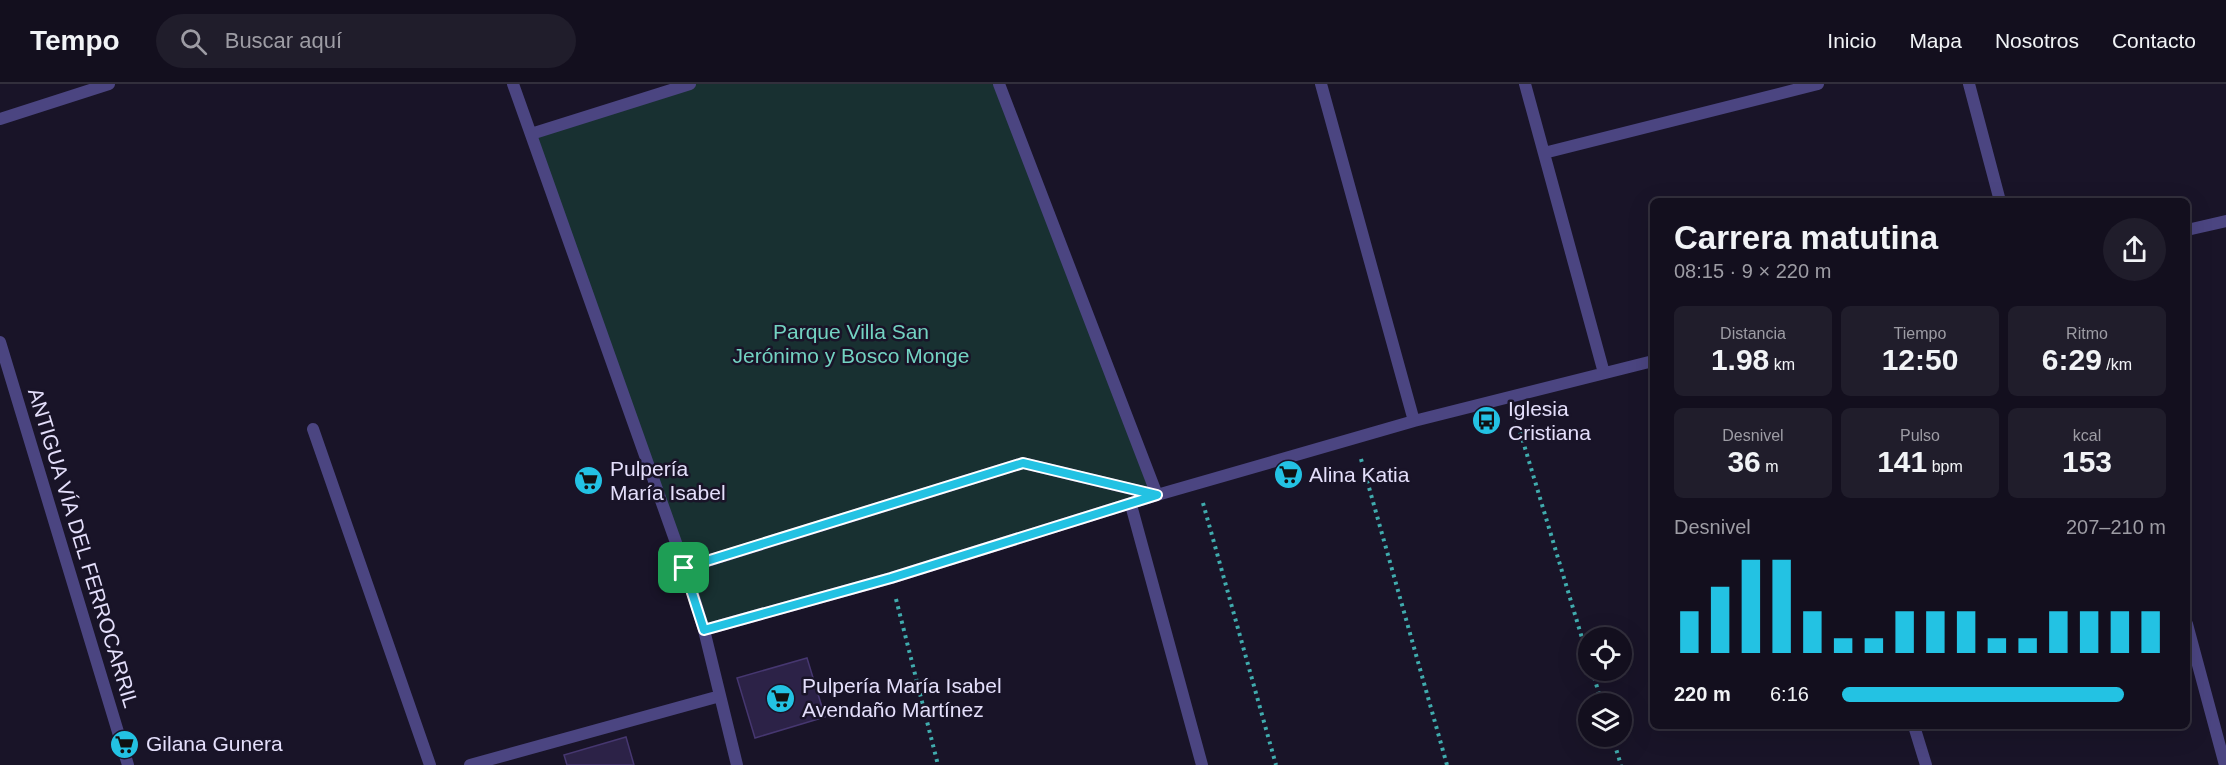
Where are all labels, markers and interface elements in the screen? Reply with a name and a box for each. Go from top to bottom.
search box [156,14,576,68]
text: Tempo [30,25,120,56]
icon: search [177,25,210,58]
text: Buscar aquí [225,28,342,53]
text: Inicio [1827,29,1876,52]
text: Mapa [1909,29,1962,52]
text: Nosotros [1995,29,2079,52]
text: Contacto [2112,29,2196,52]
button: share [2103,218,2166,281]
text: Carrera matutina [1674,219,1938,256]
text: 08:15 · 9 × 220 m [1674,260,1831,282]
park label: Parque Villa San Jerónimo y Bosco Monge [733,320,969,367]
text: Distancia [1720,325,1786,342]
text: Tiempo [1894,325,1946,342]
text: Ritmo [2066,325,2108,342]
text: 1.98 [1711,343,1769,376]
text: 12:50 [1882,343,1958,376]
text: 6:29 [2042,343,2102,376]
text: km [1769,356,1795,373]
text: /km [2102,356,2132,373]
street label: ANTIGUA VÍA DEL FERROCARRIL [24,385,143,710]
place label: Iglesia Cristiana [1508,397,1591,444]
bus stop icon: Iglesia Cristiana [1471,405,1503,437]
text: Desnivel [1722,427,1784,444]
text: Pulso [1900,427,1940,444]
text: kcal [2073,427,2101,444]
text: 36 [1727,445,1761,478]
text: 141 [1877,445,1927,478]
text: 153 [2062,445,2112,478]
place label: Pulpería María Isabel [610,457,726,504]
text: m [1761,458,1779,475]
text: bpm [1927,458,1963,475]
supermarket icon: Alina Katia [1272,459,1304,491]
place label: Alina Katia [1309,463,1410,486]
supermarket icon: Pulpería María Isabel [573,465,605,497]
text: Desnivel [1674,516,1751,538]
text: 207–210 m [2066,516,2166,538]
pin [658,542,709,593]
icon: arrive [667,551,700,584]
map controls [1578,627,1632,747]
button: locate [1578,627,1632,681]
place label: Pulpería María Isabel Avendaño Martínez [802,674,1002,721]
supermarket icon: Pulpería María Isabel Avendaño Martínez [765,682,797,714]
text: 220 m [1674,683,1731,705]
text: 6:16 [1770,683,1809,705]
button: layers [1578,693,1632,747]
supermarket icon: Gilana Gunera [109,728,141,760]
place label: Gilana Gunera [146,732,283,755]

